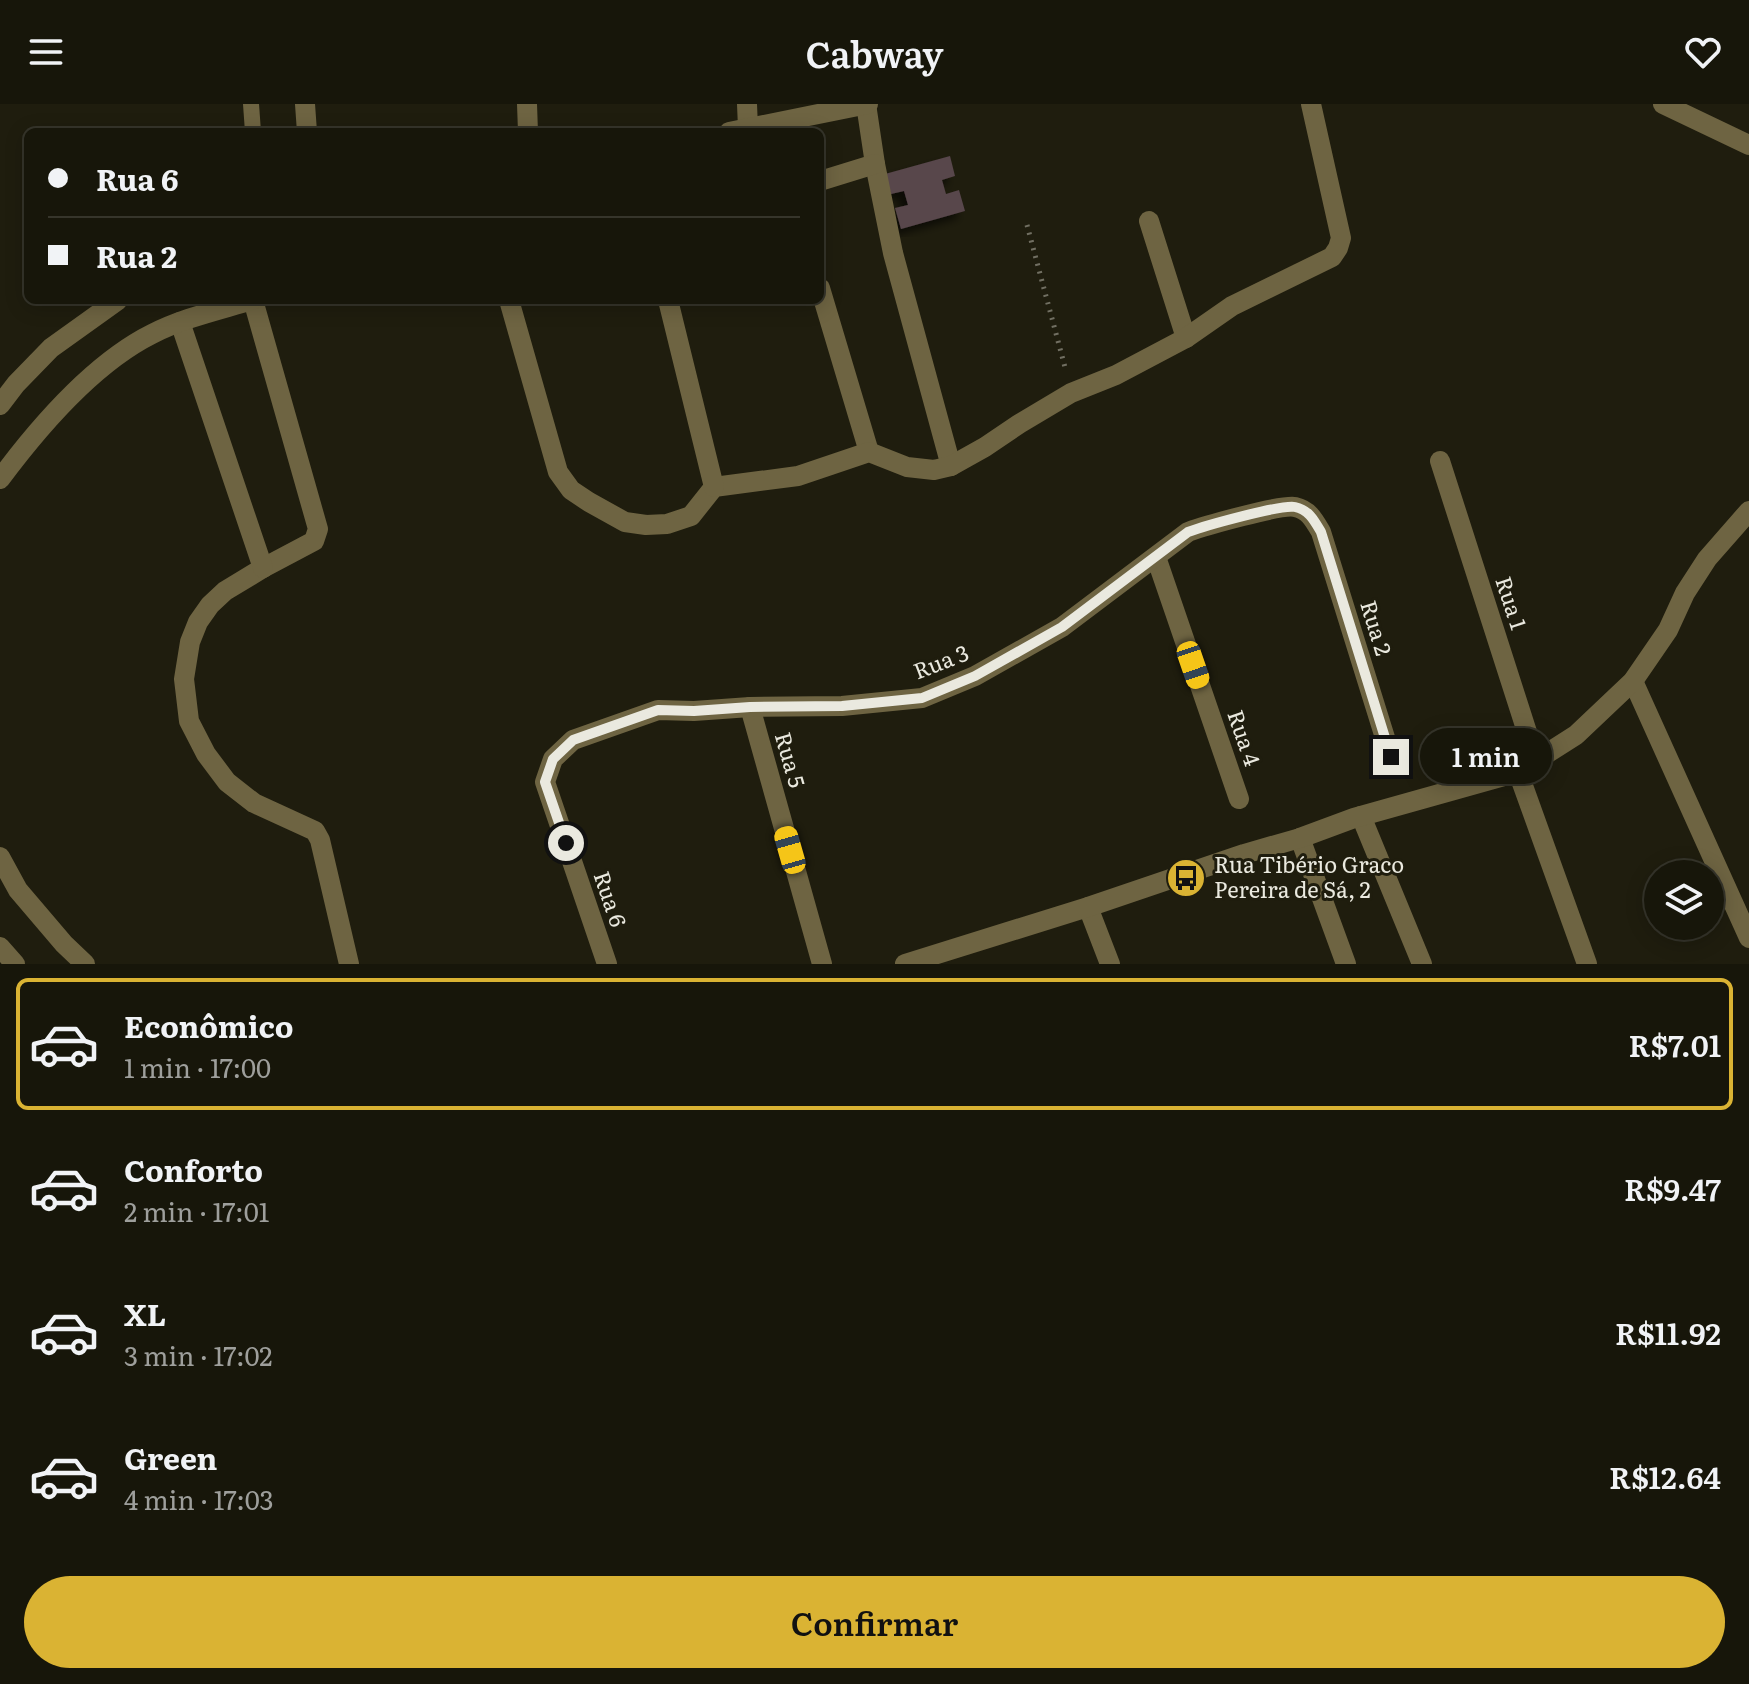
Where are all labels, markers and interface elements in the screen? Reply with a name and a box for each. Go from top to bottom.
text: Cabway [805,26,944,79]
icon: menu [24,30,68,74]
icon: heart [1681,30,1725,74]
text: Rua 6 [96,156,178,200]
text: Rua 2 [96,233,177,277]
street label: Rua 1 [1488,572,1536,633]
street label: Rua 2 [1353,596,1401,659]
street label: Rua 3 [908,635,973,686]
car [1174,638,1212,692]
street label: Rua 4 [1220,705,1270,770]
street label: Rua 5 [768,728,815,791]
callout: 1 min [1419,729,1551,785]
text: 1 min [1452,736,1520,775]
route end [1373,739,1409,775]
car [772,824,808,876]
route start [548,825,584,861]
place label: Rua Tibério Graco Pereira de Sá, 2 [1214,847,1404,905]
bus stop icon: Rua Tibério Graco Pereira de Sá, 2 [1165,857,1207,899]
map controls [1644,860,1724,940]
button: layers [1644,860,1724,940]
street label: Rua 6 [587,866,636,931]
text: Econômico [124,1003,293,1047]
icon: car [28,1008,100,1080]
text: R$7.01 [1628,1022,1721,1066]
text: 1 min · 17:00 [124,1047,271,1086]
text: Conforto [124,1147,263,1191]
icon: car [28,1152,100,1224]
text: R$9.47 [1624,1166,1721,1210]
text: 2 min · 17:01 [124,1191,269,1230]
text: XL [124,1291,166,1335]
icon: car [28,1296,100,1368]
text: R$11.92 [1615,1310,1721,1354]
text: 3 min · 17:02 [124,1335,273,1374]
text: Green [124,1435,217,1479]
icon: car [28,1440,100,1512]
text: R$12.64 [1609,1454,1721,1498]
text: 4 min · 17:03 [124,1479,274,1518]
button: Confirmar [24,1576,1725,1668]

